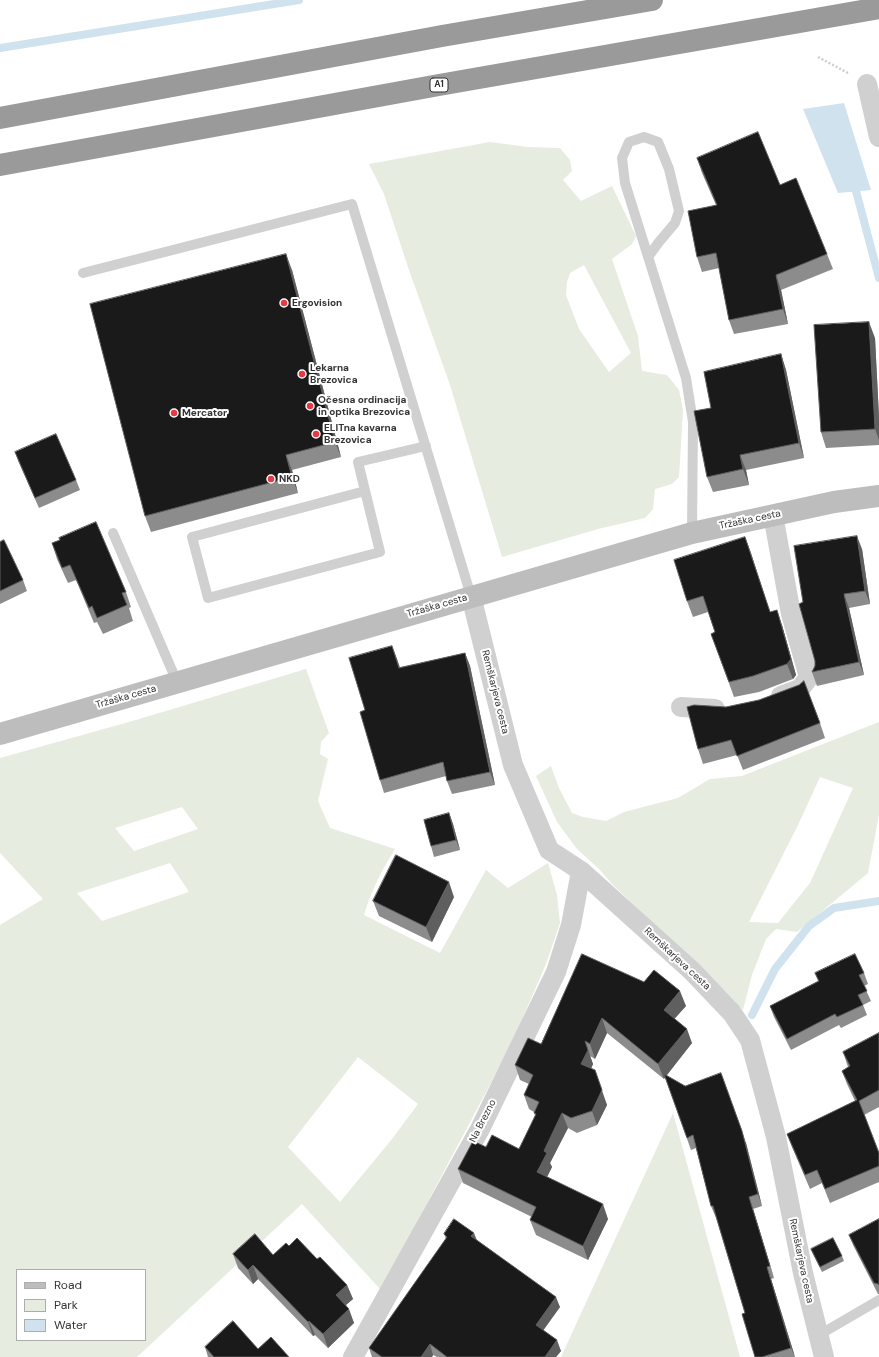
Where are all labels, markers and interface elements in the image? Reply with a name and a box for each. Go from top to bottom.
road number: A1 [430,78,448,92]
place label: Ergovision [292,297,342,309]
marker: Ergovision [279,298,289,308]
place label: Lekarna Brezovica [310,362,357,386]
marker: Lekarna Brezovica [297,369,307,379]
place label: Očesna ordinacija in optika Brezovica [318,394,410,418]
marker: Očesna ordinacija in optika Brezovica [305,401,315,411]
place label: Mercator [182,407,227,419]
marker: Mercator [169,408,179,418]
place label: ELITna kavarna Brezovica [324,422,397,446]
marker: ELITna kavarna Brezovica [311,429,321,439]
place label: NKD [279,473,300,485]
marker: NKD [266,474,276,484]
street label: Tržaška cesta [718,508,782,532]
street label: Tržaška cesta [405,592,469,620]
street label: Remškarjeva cesta [479,649,511,735]
street label: Tržaška cesta [94,683,158,711]
street label: Remškarjeva cesta [641,925,713,993]
street label: Na Brezno [467,1098,499,1144]
street label: Remškarjeva cesta [786,1218,816,1304]
legend [16,1269,146,1341]
text: Road [54,1277,82,1293]
text: Park [54,1297,78,1313]
text: Water [54,1317,87,1333]

